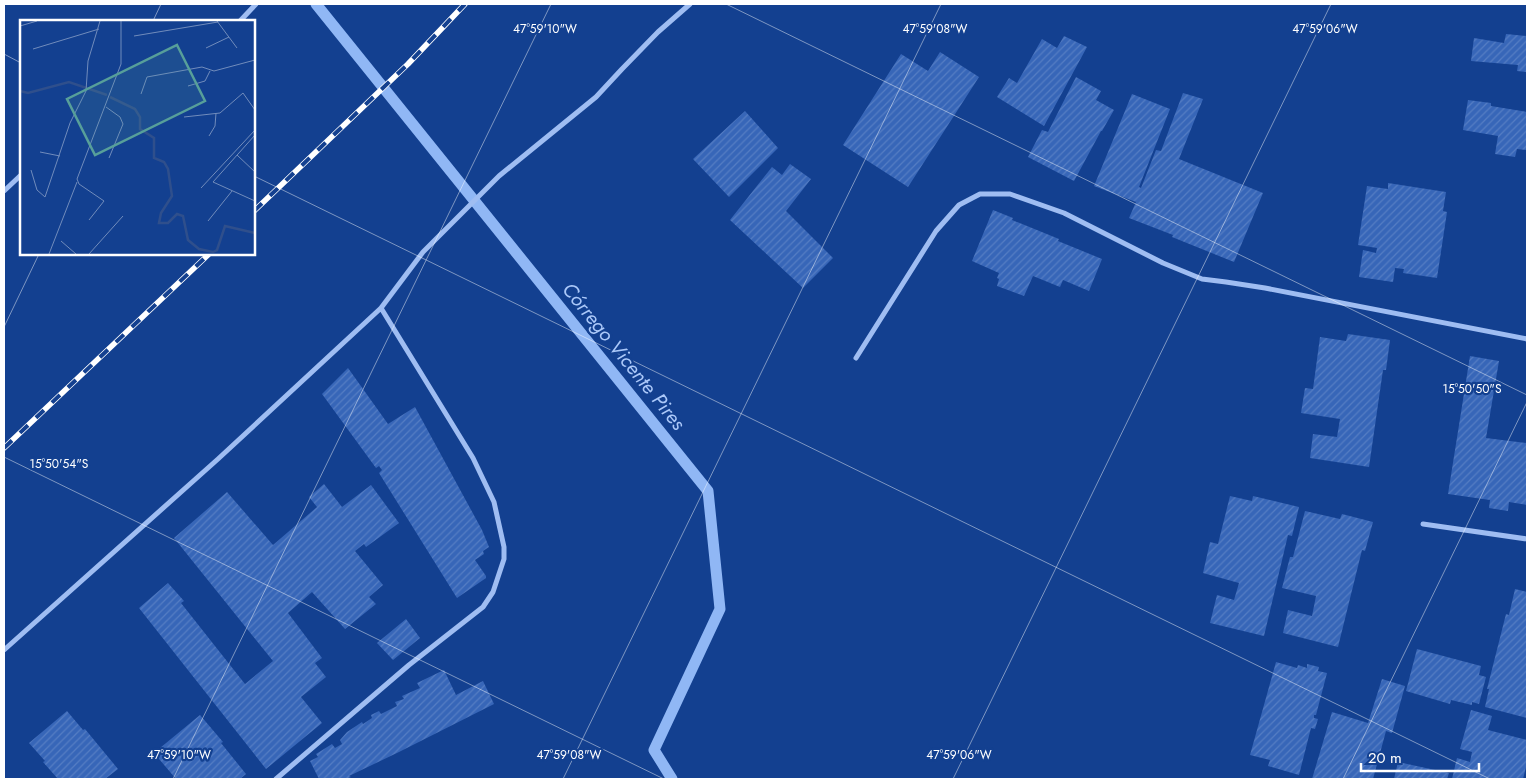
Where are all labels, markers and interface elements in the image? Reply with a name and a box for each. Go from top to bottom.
inset map [20,20,255,255]
text: 47°59'10"W [513,20,577,38]
text: 47°59'08"W [903,20,968,38]
text: 47°59'06"W [1292,20,1358,38]
water label: Córrego Vicente Pires [555,276,692,436]
text: 15°50'50"S [1442,380,1502,398]
text: 15°50'54"S [30,455,89,473]
scale bar [1361,740,1478,772]
text: 47°59'10"W [147,746,211,764]
text: 47°59'08"W [537,746,602,764]
text: 47°59'06"W [926,746,992,764]
text: 20 m [1368,747,1402,769]

